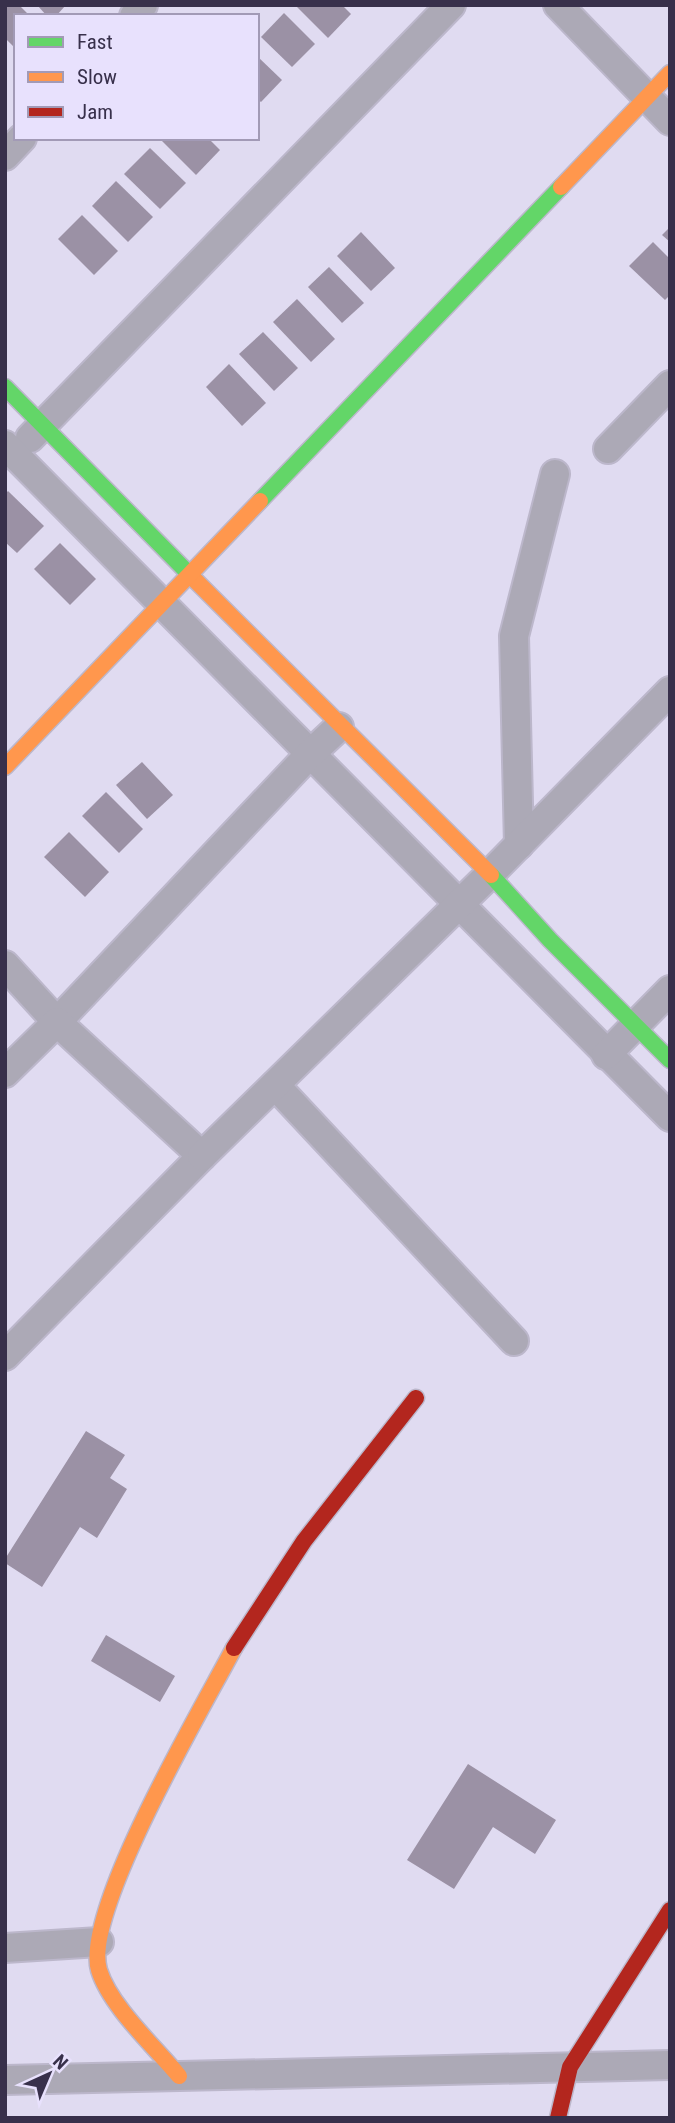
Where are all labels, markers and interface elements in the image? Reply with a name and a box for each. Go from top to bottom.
legend [14,14,259,140]
text: Fast [77,30,113,54]
text: Slow [77,65,117,89]
text: Jam [77,100,113,124]
north arrow [14,2039,84,2109]
text: N [48,2050,73,2074]

